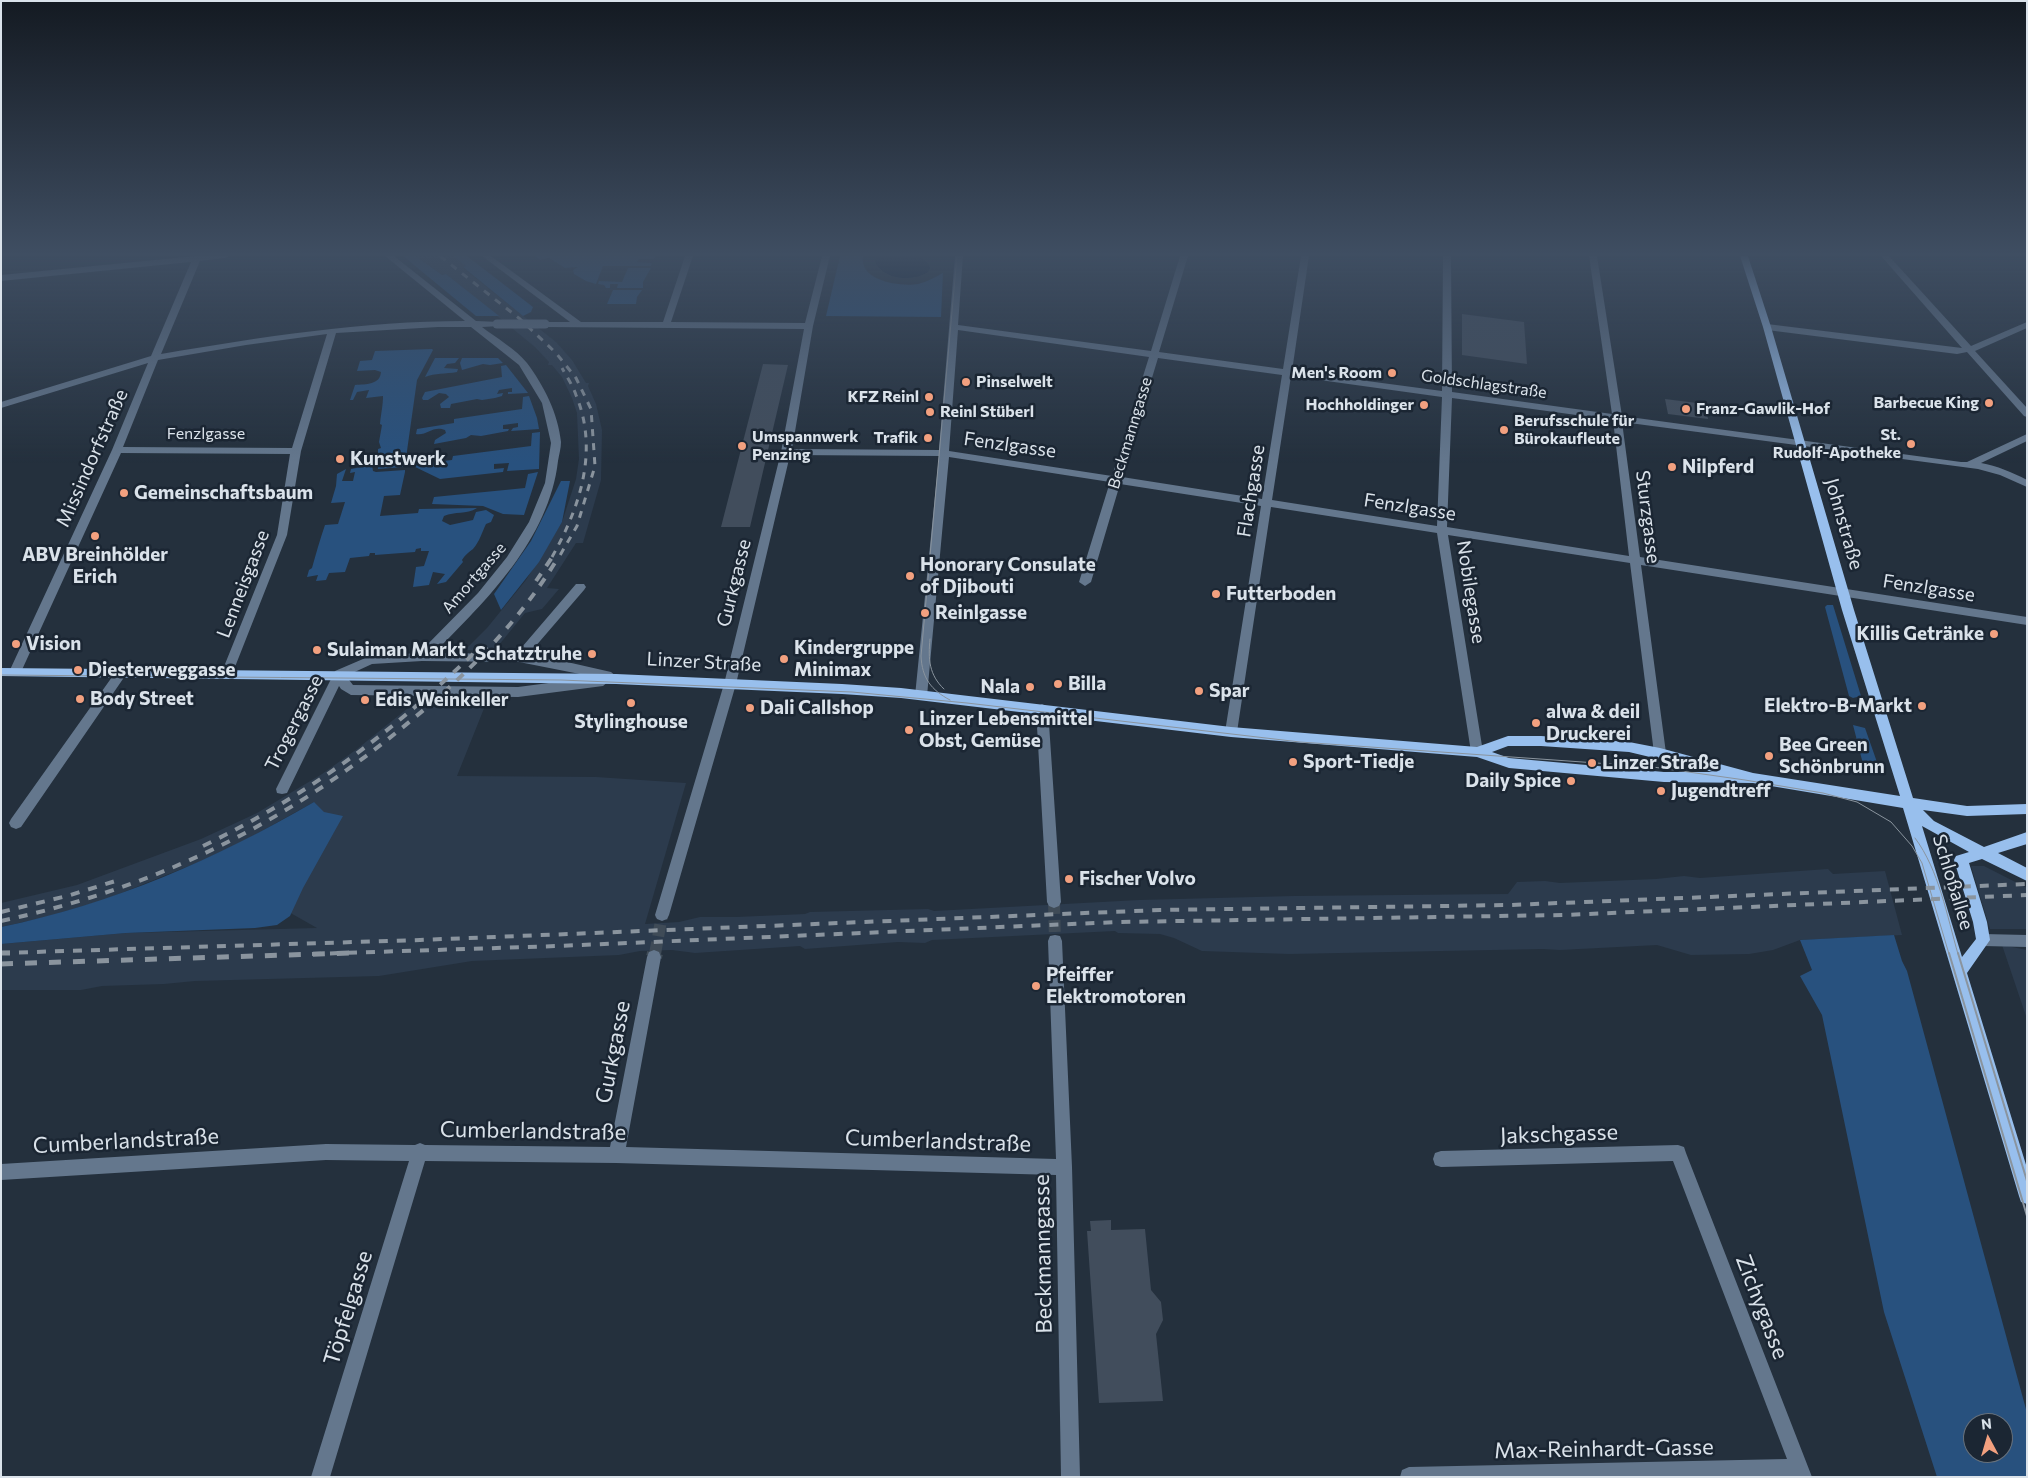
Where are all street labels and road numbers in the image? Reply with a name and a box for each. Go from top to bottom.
street label: Goldschlagstraße [1420,366,1548,402]
street label: Beckmanngasse [1104,375,1156,491]
street label: Missindorfstraße [51,386,133,530]
street label: Fenzlgasse [167,424,245,444]
street label: Fenzlgasse [962,427,1058,463]
street label: Flachgasse [1232,443,1270,539]
street label: Sturzgasse [1631,469,1665,565]
street label: Johnstraße [1820,476,1868,572]
street label: Fenzlgasse [1362,488,1458,526]
street label: Lenneisgasse [212,527,274,641]
street label: Gurkgasse [712,537,756,629]
street label: Amortgasse [438,539,510,617]
street label: Nobilegasse [1452,539,1490,645]
street label: Fenzlgasse [1881,569,1977,607]
street label: Linzer Straße [646,648,762,676]
street label: Trogergasse [260,671,328,775]
street label: Schloßallee [1928,832,1978,932]
street label: Gurkgasse [590,998,636,1106]
street label: Cumberlandstraße [440,1116,626,1146]
street label: Jakschgasse [1499,1119,1619,1149]
street label: Cumberlandstraße [32,1123,220,1159]
street label: Cumberlandstraße [844,1125,1032,1157]
street label: Beckmanngasse [1028,1174,1058,1334]
street label: Töpfelgasse [318,1247,378,1369]
street label: Zichygasse [1730,1251,1794,1363]
street label: Max-Reinhardt-Gasse [1494,1434,1714,1464]

